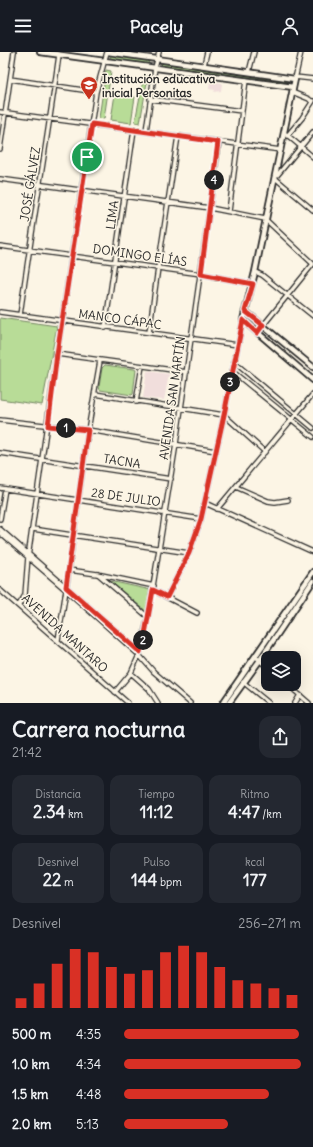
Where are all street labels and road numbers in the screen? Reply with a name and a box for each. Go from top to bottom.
street label: JOSÉ GÁLVEZ [17,145,43,222]
street label: LIMA [103,199,121,231]
street label: DOMINGO ELÍAS [92,241,188,269]
street label: MANCO CÁPAC [78,306,163,332]
street label: AVENIDA SAN MARTÍN [156,335,188,461]
street label: TACNA [102,451,142,471]
street label: 28 DE JULIO [90,485,162,509]
street label: AVENIDA MANTARO [19,590,111,676]

